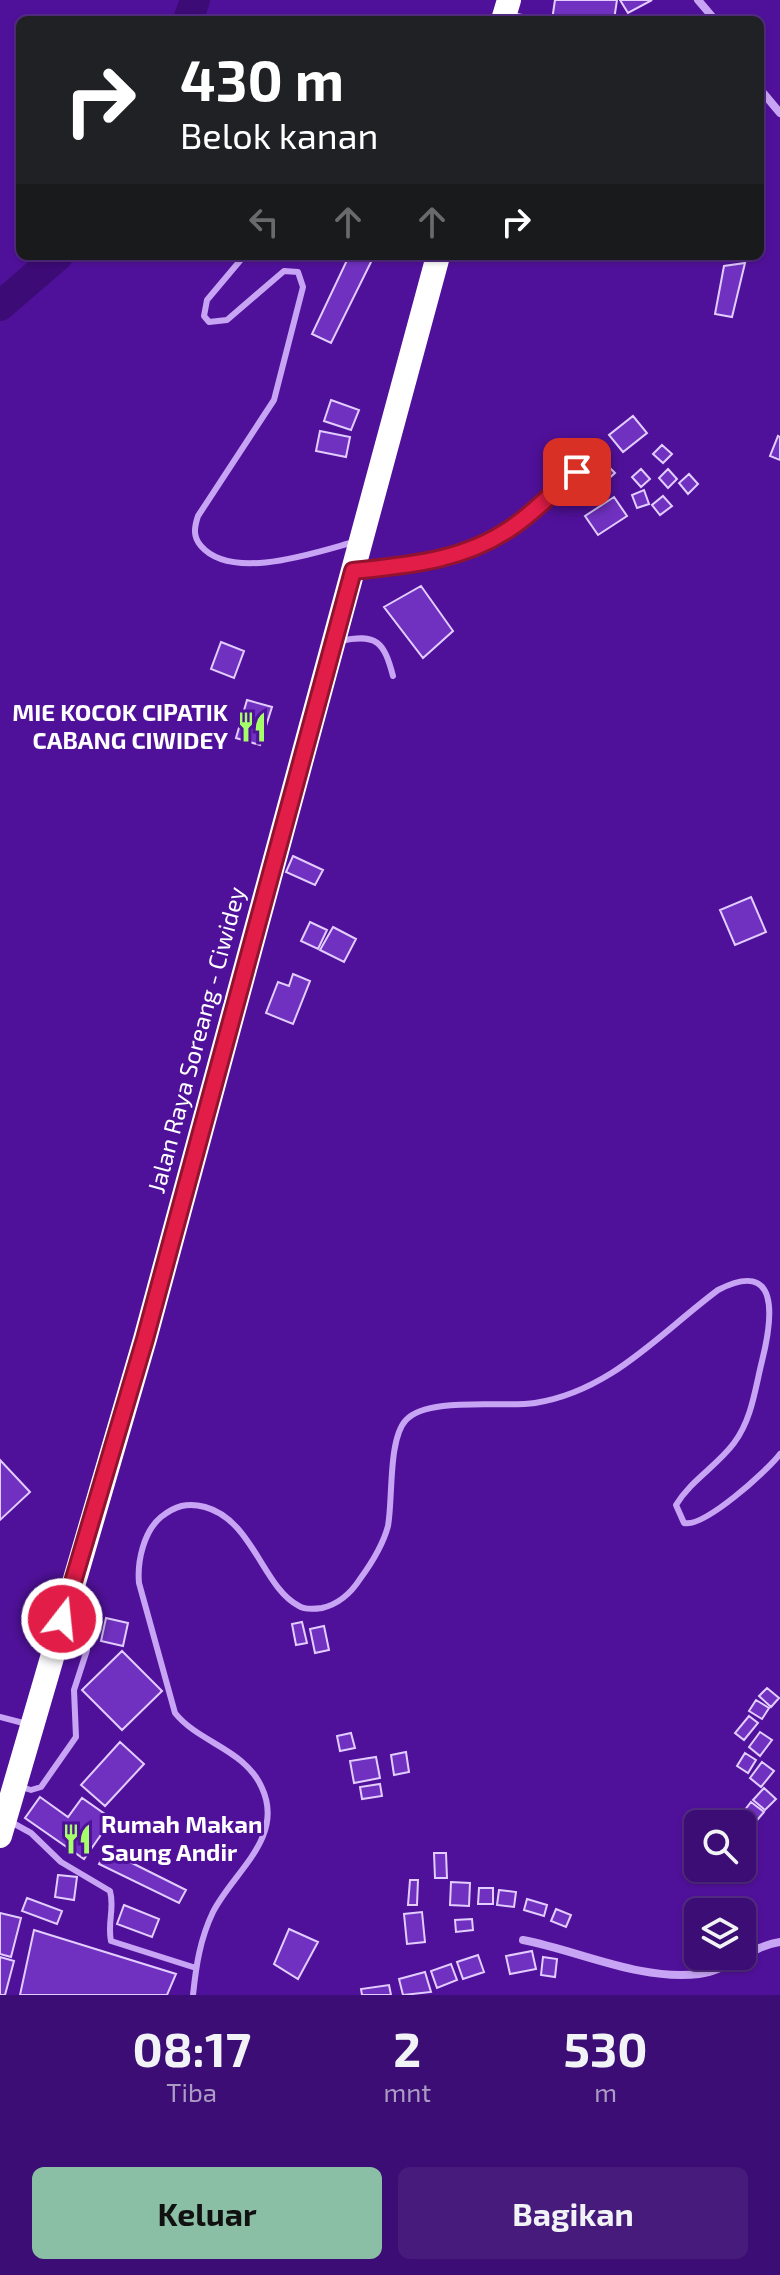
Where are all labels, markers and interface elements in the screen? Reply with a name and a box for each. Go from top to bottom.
text: 430 m [180,45,344,112]
icon: right [48,48,152,152]
text: Belok kanan [180,113,378,156]
icon: left [242,200,286,244]
icon: ahead [326,200,370,244]
icon: ahead [410,200,454,244]
icon: right [494,200,538,244]
pin [543,438,611,506]
icon: arrive [555,450,599,494]
place label: MIE KOCOK CIPATIK CABANG CIWIDEY [12,697,229,754]
restaurant icon: MIE KOCOK CIPATIK CABANG CIWIDEY [235,710,269,744]
street label: Jalan Raya Soreang - Ciwidey [141,883,251,1196]
position arrow [20,1577,104,1661]
place label: Rumah Makan Saung Andir [101,1809,262,1866]
map controls [684,1810,756,1970]
button: search [684,1810,756,1882]
restaurant icon: Rumah Makan Saung Andir [60,1822,94,1856]
button: layers [684,1898,756,1970]
text: 08:17 [132,2019,251,2077]
text: 2 [393,2019,421,2077]
text: 530 [564,2019,648,2077]
text: Tiba [166,2076,217,2107]
text: mnt [383,2076,431,2107]
text: m [594,2076,617,2107]
button: Keluar [32,2167,382,2259]
button: Bagikan [398,2167,748,2259]

